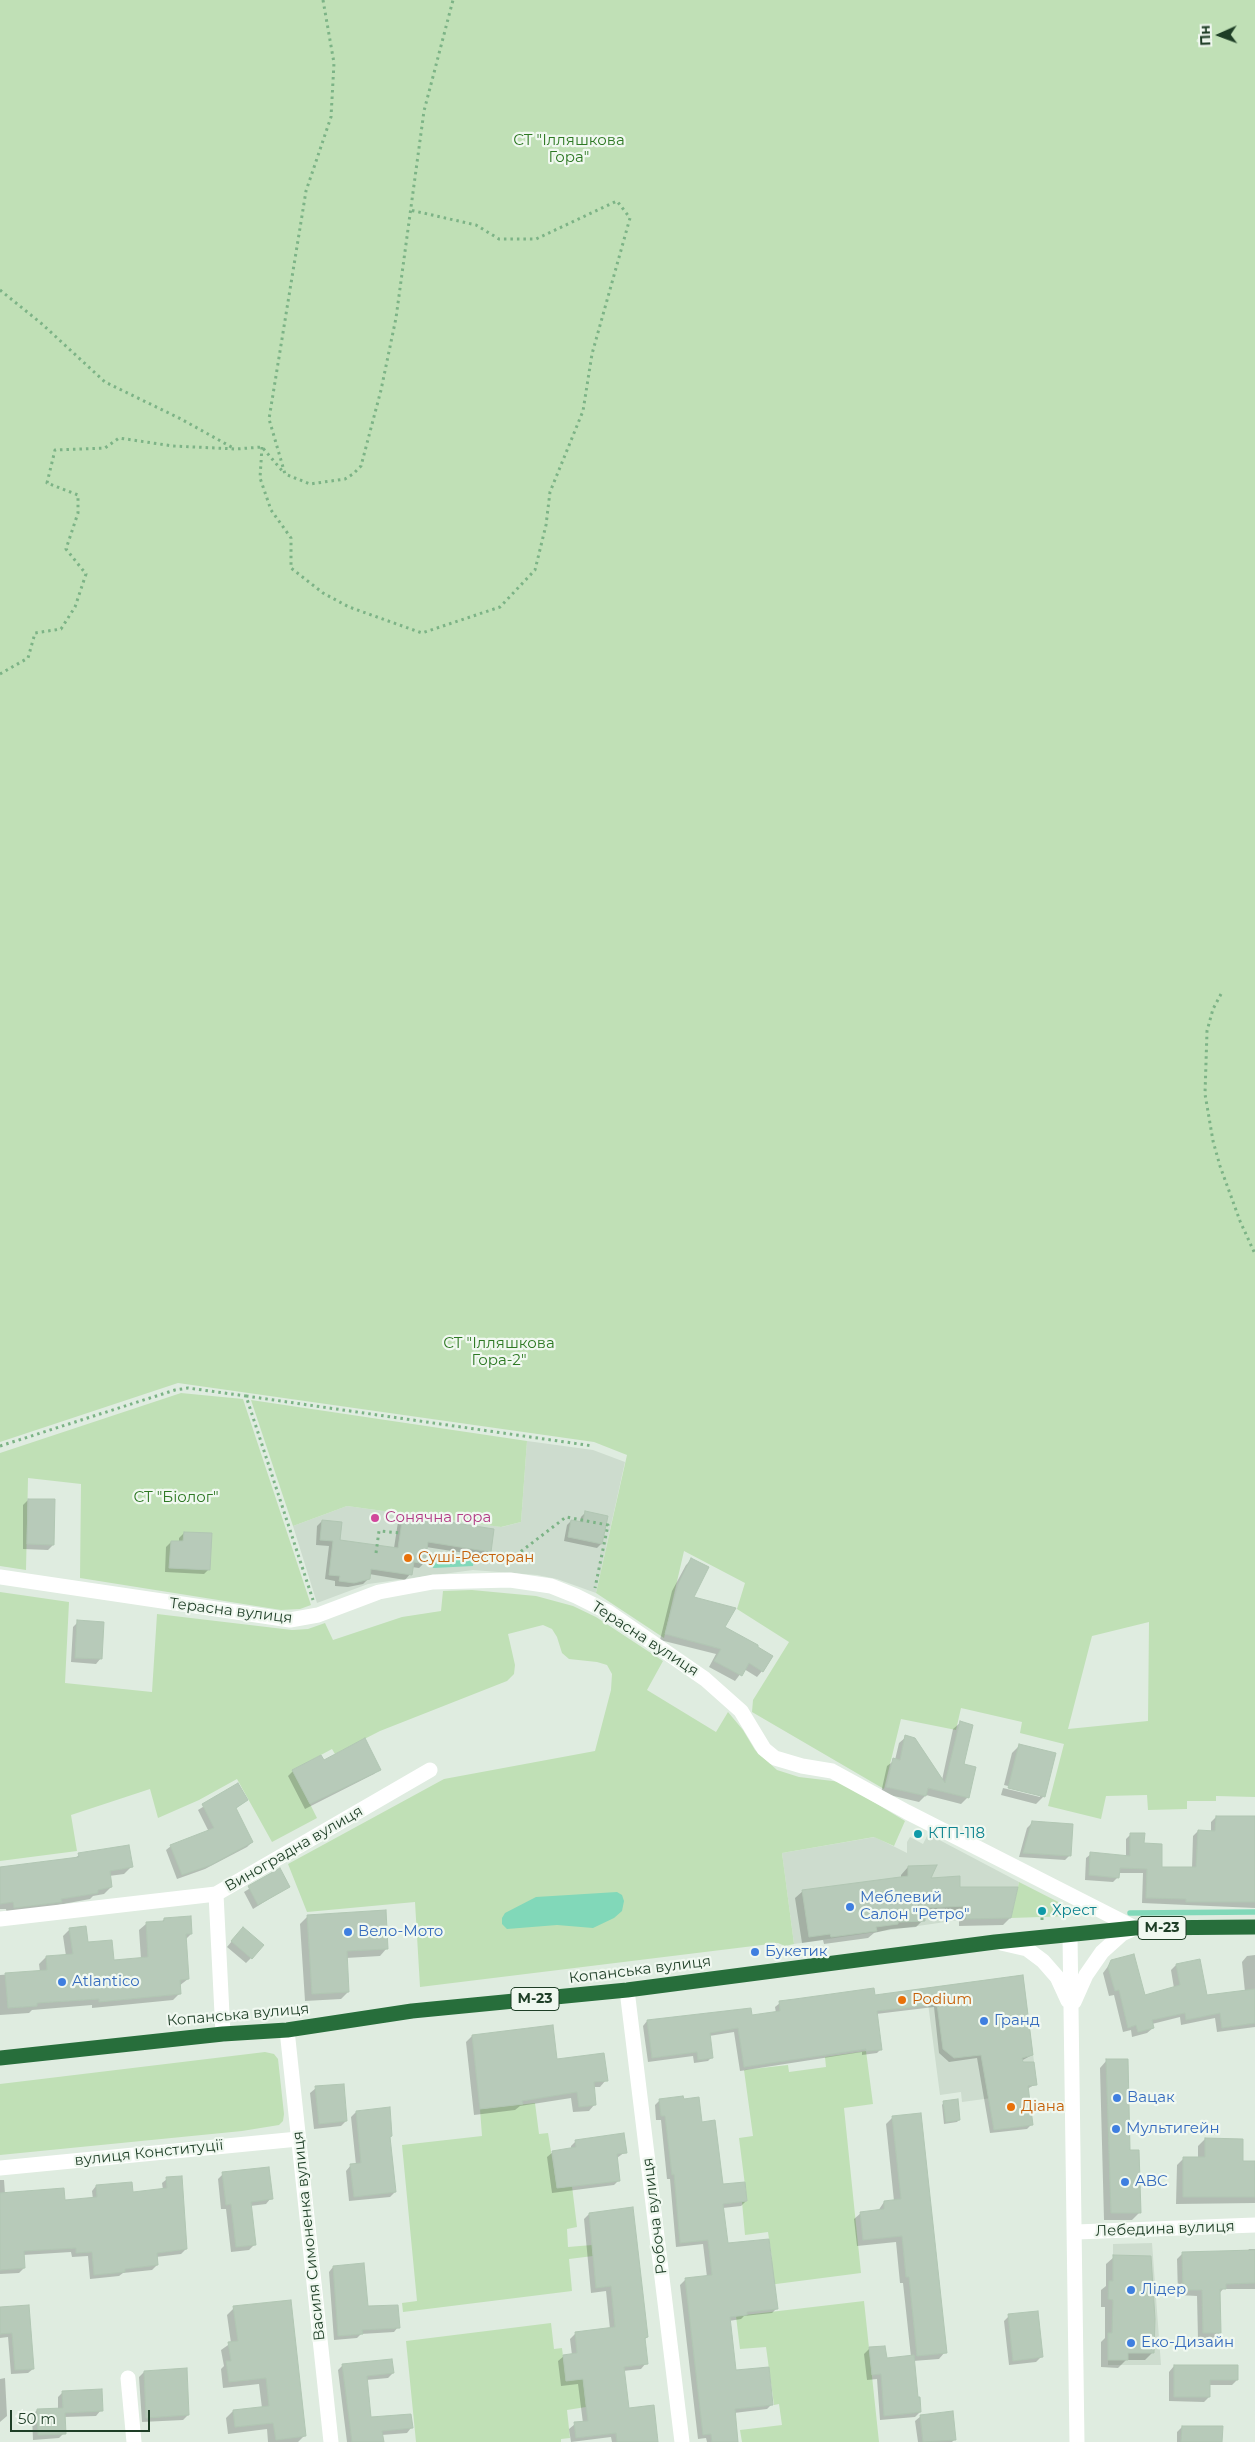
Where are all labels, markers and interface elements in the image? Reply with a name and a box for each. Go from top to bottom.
north arrow [1195,10,1245,60]
text: Пн [1196,25,1214,46]
park label: СТ "Ілляшкова Гора" [513,132,625,167]
park label: СТ "Ілляшкова Гора-2" [443,1335,555,1370]
park label: СТ "Біолог" [133,1489,219,1507]
place label: Сонячна гора [385,1509,491,1527]
marker: Сонячна гора [369,1512,381,1524]
place label: Суші-Ресторан [418,1549,534,1567]
marker: Суші-Ресторан [402,1552,414,1564]
street label: Терасна вулиця [168,1595,294,1627]
street label: Терасна вулиця [588,1598,702,1680]
street label: Виноградна вулиця [222,1802,366,1896]
place label: КТП-118 [928,1825,985,1843]
marker: КТП-118 [912,1828,924,1840]
place label: Меблевий Салон "Ретро" [860,1889,970,1924]
marker: Меблевий Салон "Ретро" [844,1901,856,1913]
place label: Хрест [1052,1902,1097,1920]
marker: Хрест [1036,1905,1048,1917]
road number: М-23 [1138,1916,1186,1940]
place label: Вело-Мото [358,1923,443,1941]
marker: Вело-Мото [342,1926,354,1938]
place label: Букетик [765,1943,828,1961]
marker: Букетик [749,1946,761,1958]
street label: Копанська вулиця [568,1952,712,1988]
place label: Atlantico [72,1973,140,1991]
marker: Atlantico [56,1976,68,1988]
road number: М-23 [511,1988,559,2010]
place label: Podium [912,1991,972,2009]
marker: Podium [896,1994,908,2006]
street label: Копанська вулиця [166,2000,310,2030]
place label: Гранд [994,2012,1040,2030]
marker: Гранд [978,2015,990,2027]
place label: Вацак [1127,2089,1175,2107]
marker: Вацак [1111,2092,1123,2104]
place label: Діана [1021,2098,1065,2116]
marker: Діана [1005,2101,1017,2113]
place label: Мультигейн [1126,2120,1219,2138]
marker: Мультигейн [1110,2123,1122,2135]
street label: Василя Симоненка вулиця [289,2130,329,2342]
street label: вулиця Конституції [74,2136,224,2170]
street label: Робоча вулиця [639,2157,671,2275]
place label: ABC [1135,2173,1168,2191]
marker: ABC [1119,2176,1131,2188]
street label: Лебедина вулиця [1095,2218,1235,2240]
place label: Лідер [1141,2281,1186,2299]
marker: Лідер [1125,2284,1137,2296]
place label: Еко-Дизайн [1141,2334,1234,2352]
marker: Еко-Дизайн [1125,2337,1137,2349]
scale bar [12,2400,152,2432]
text: 50 m [18,2409,56,2428]

